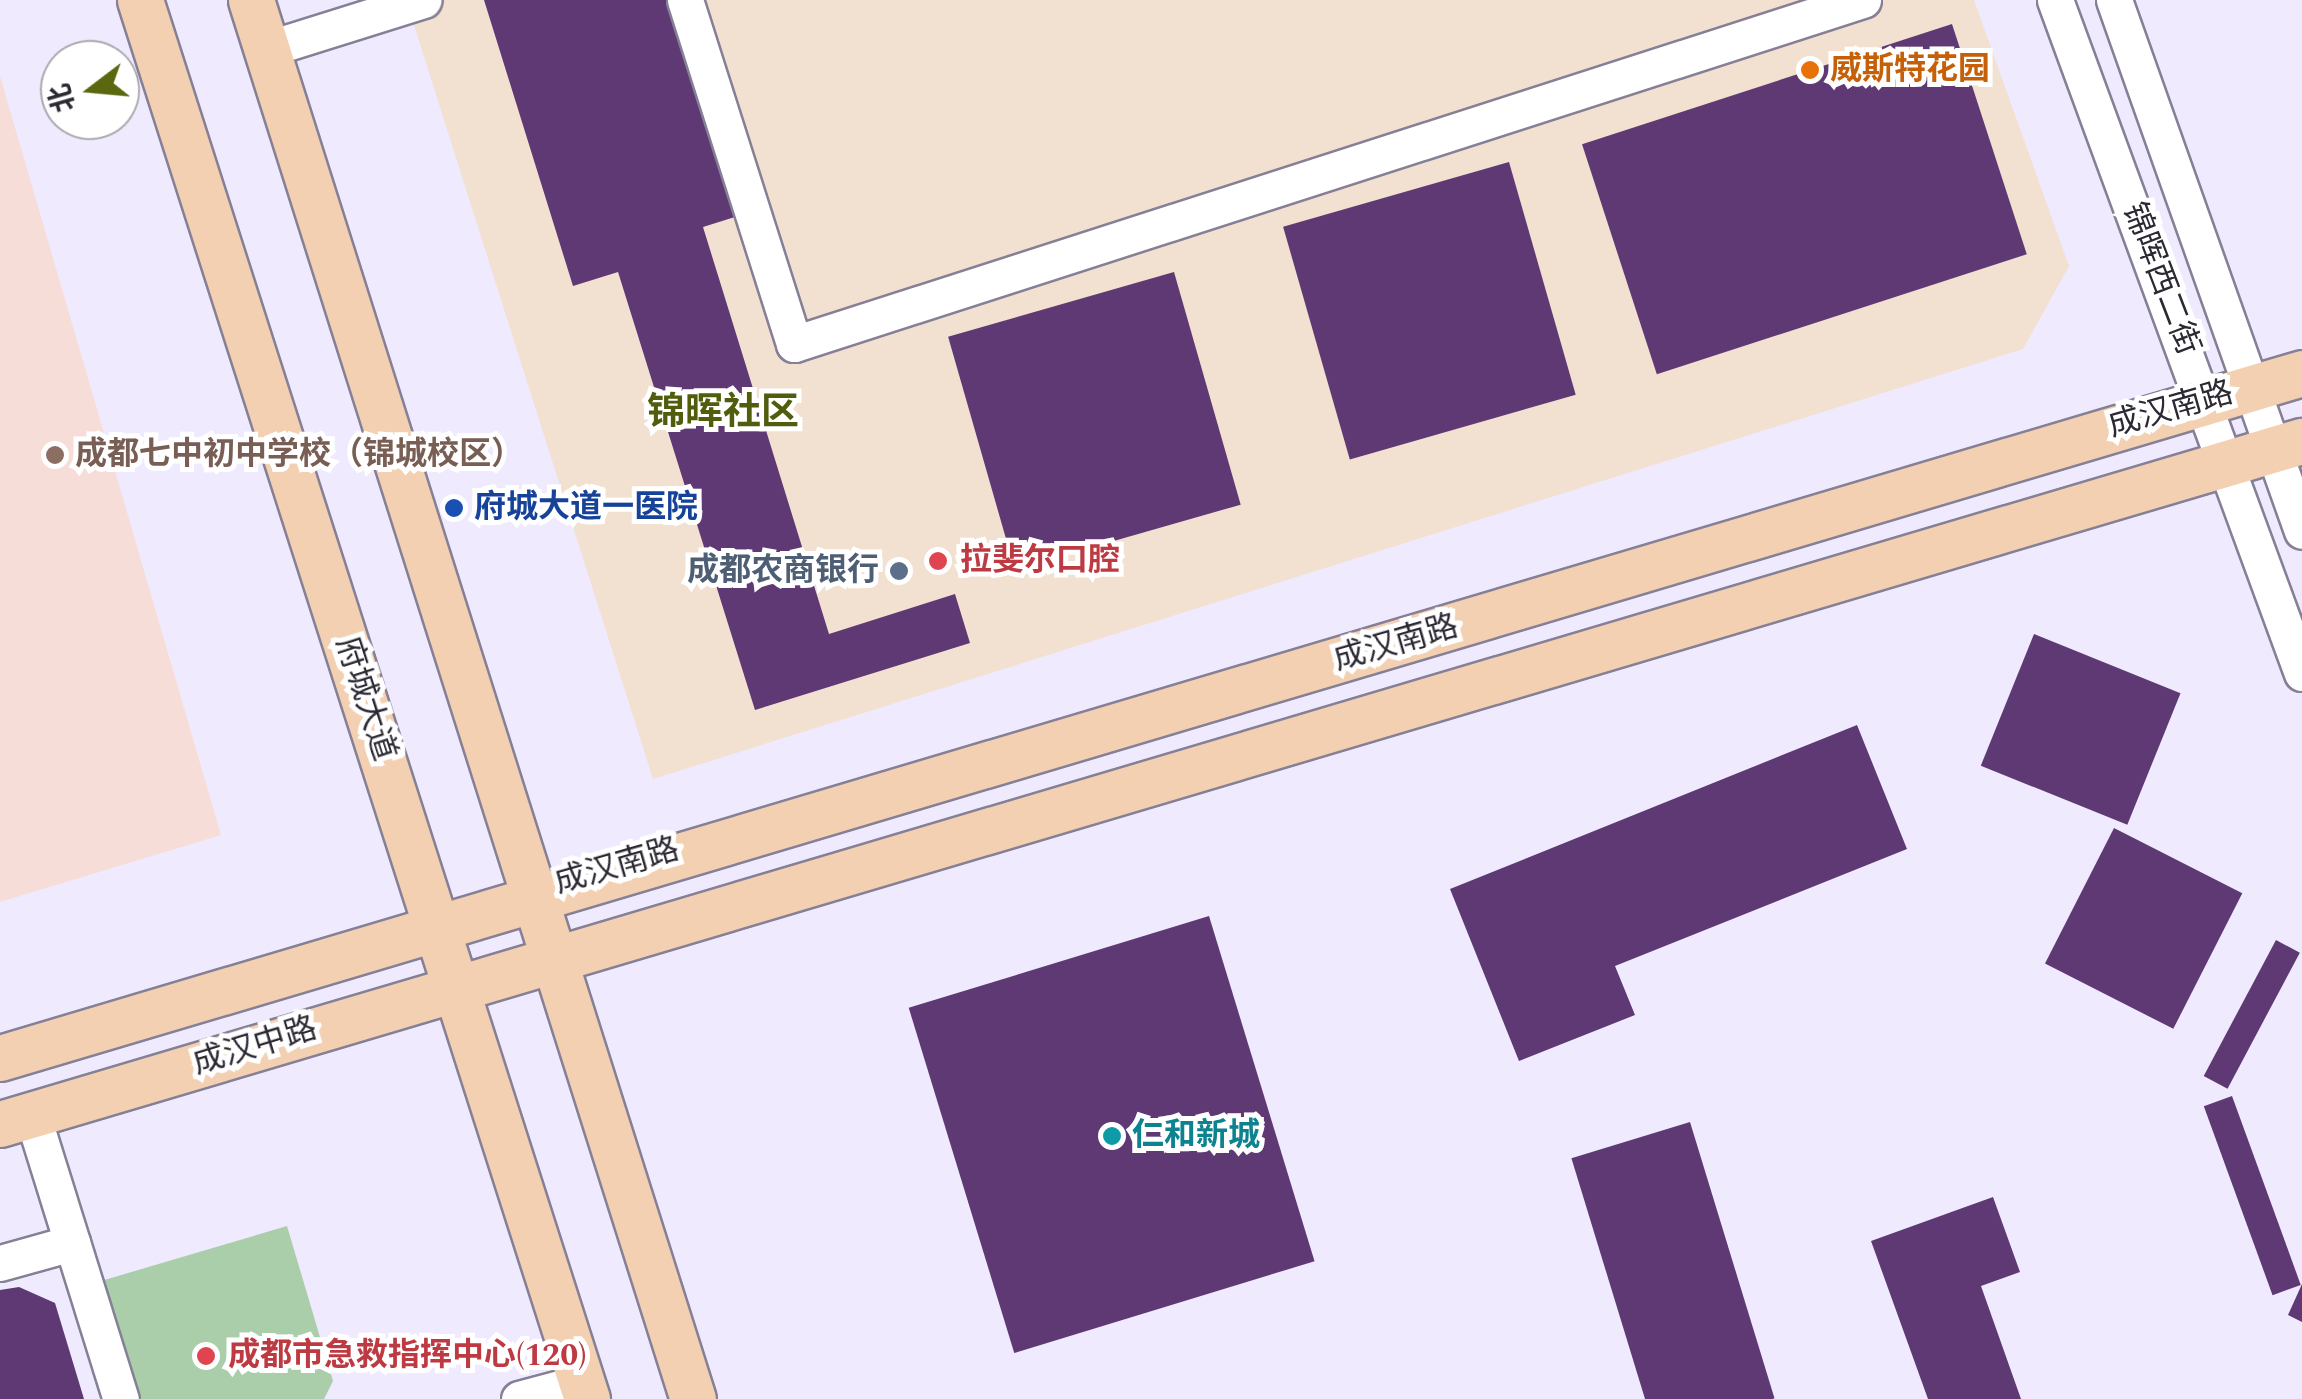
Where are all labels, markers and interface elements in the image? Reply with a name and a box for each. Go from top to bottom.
north arrow [40,40,140,140]
place label: 威斯特花园 [1830,51,1990,89]
marker: 威斯特花园 [1799,59,1821,81]
text: 北 [38,78,87,117]
street label: 锦晖西二街 [2113,197,2207,361]
street label: 成汉南路 [2104,374,2238,446]
district label: 锦晖社区 [647,391,799,437]
place label: 成都七中初中学校（锦城校区） [75,436,523,474]
marker: 成都七中初中学校（锦城校区） [44,444,66,466]
place label: 府城大道一医院 [474,489,698,527]
marker: 府城大道一医院 [443,497,465,519]
place label: 拉斐尔口腔 [960,542,1120,580]
marker: 拉斐尔口腔 [925,548,951,574]
place label: 成都农商银行 [687,552,879,590]
marker: 成都农商银行 [888,560,910,582]
street label: 成汉南路 [1329,608,1463,680]
street label: 府城大道 [327,632,403,766]
street label: 成汉南路 [550,831,684,903]
street label: 成汉中路 [188,1010,322,1084]
place label: 仁和新城 [1132,1117,1260,1155]
marker: 仁和新城 [1101,1125,1123,1147]
place label: 成都市急救指挥中心(120) [228,1337,587,1375]
marker: 成都市急救指挥中心(120) [193,1343,219,1369]

